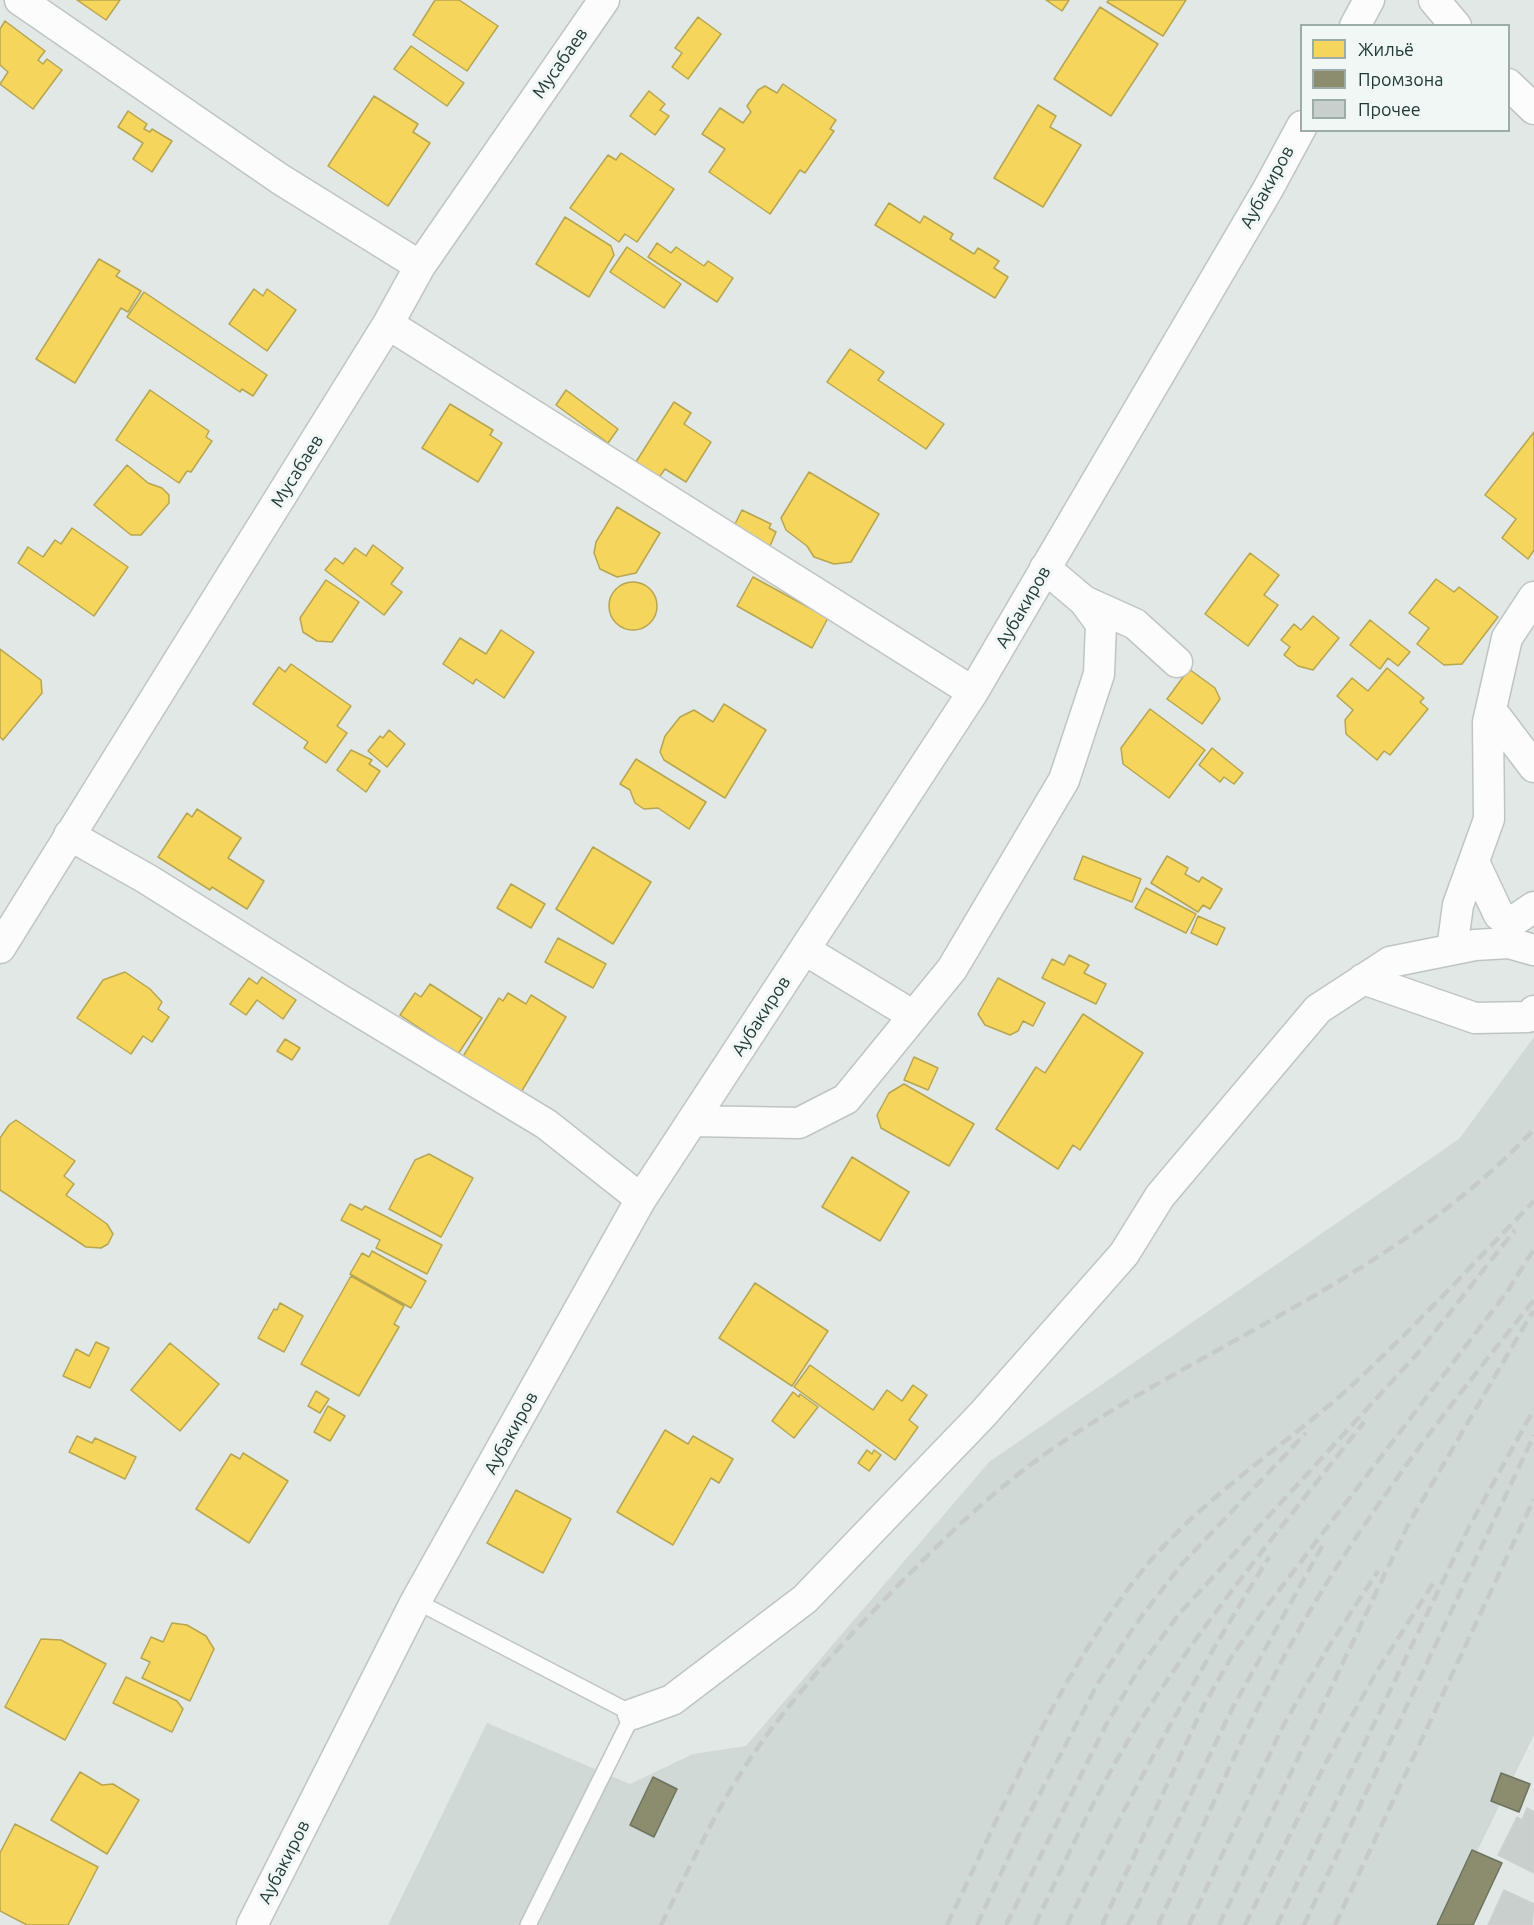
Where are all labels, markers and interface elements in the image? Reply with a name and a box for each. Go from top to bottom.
street label: Мусабаев [528,23,592,103]
legend [1300,24,1510,132]
text: Жильё [1358,39,1414,59]
text: Промзона [1358,69,1443,89]
text: Прочее [1358,99,1421,119]
street label: Аубакиров [1235,142,1299,232]
street label: Мусабаев [266,431,328,511]
street label: Аубакиров [991,562,1055,652]
street label: Аубакиров [727,972,795,1060]
street label: Аубакиров [479,1388,543,1478]
street label: Аубакиров [254,1817,314,1907]

